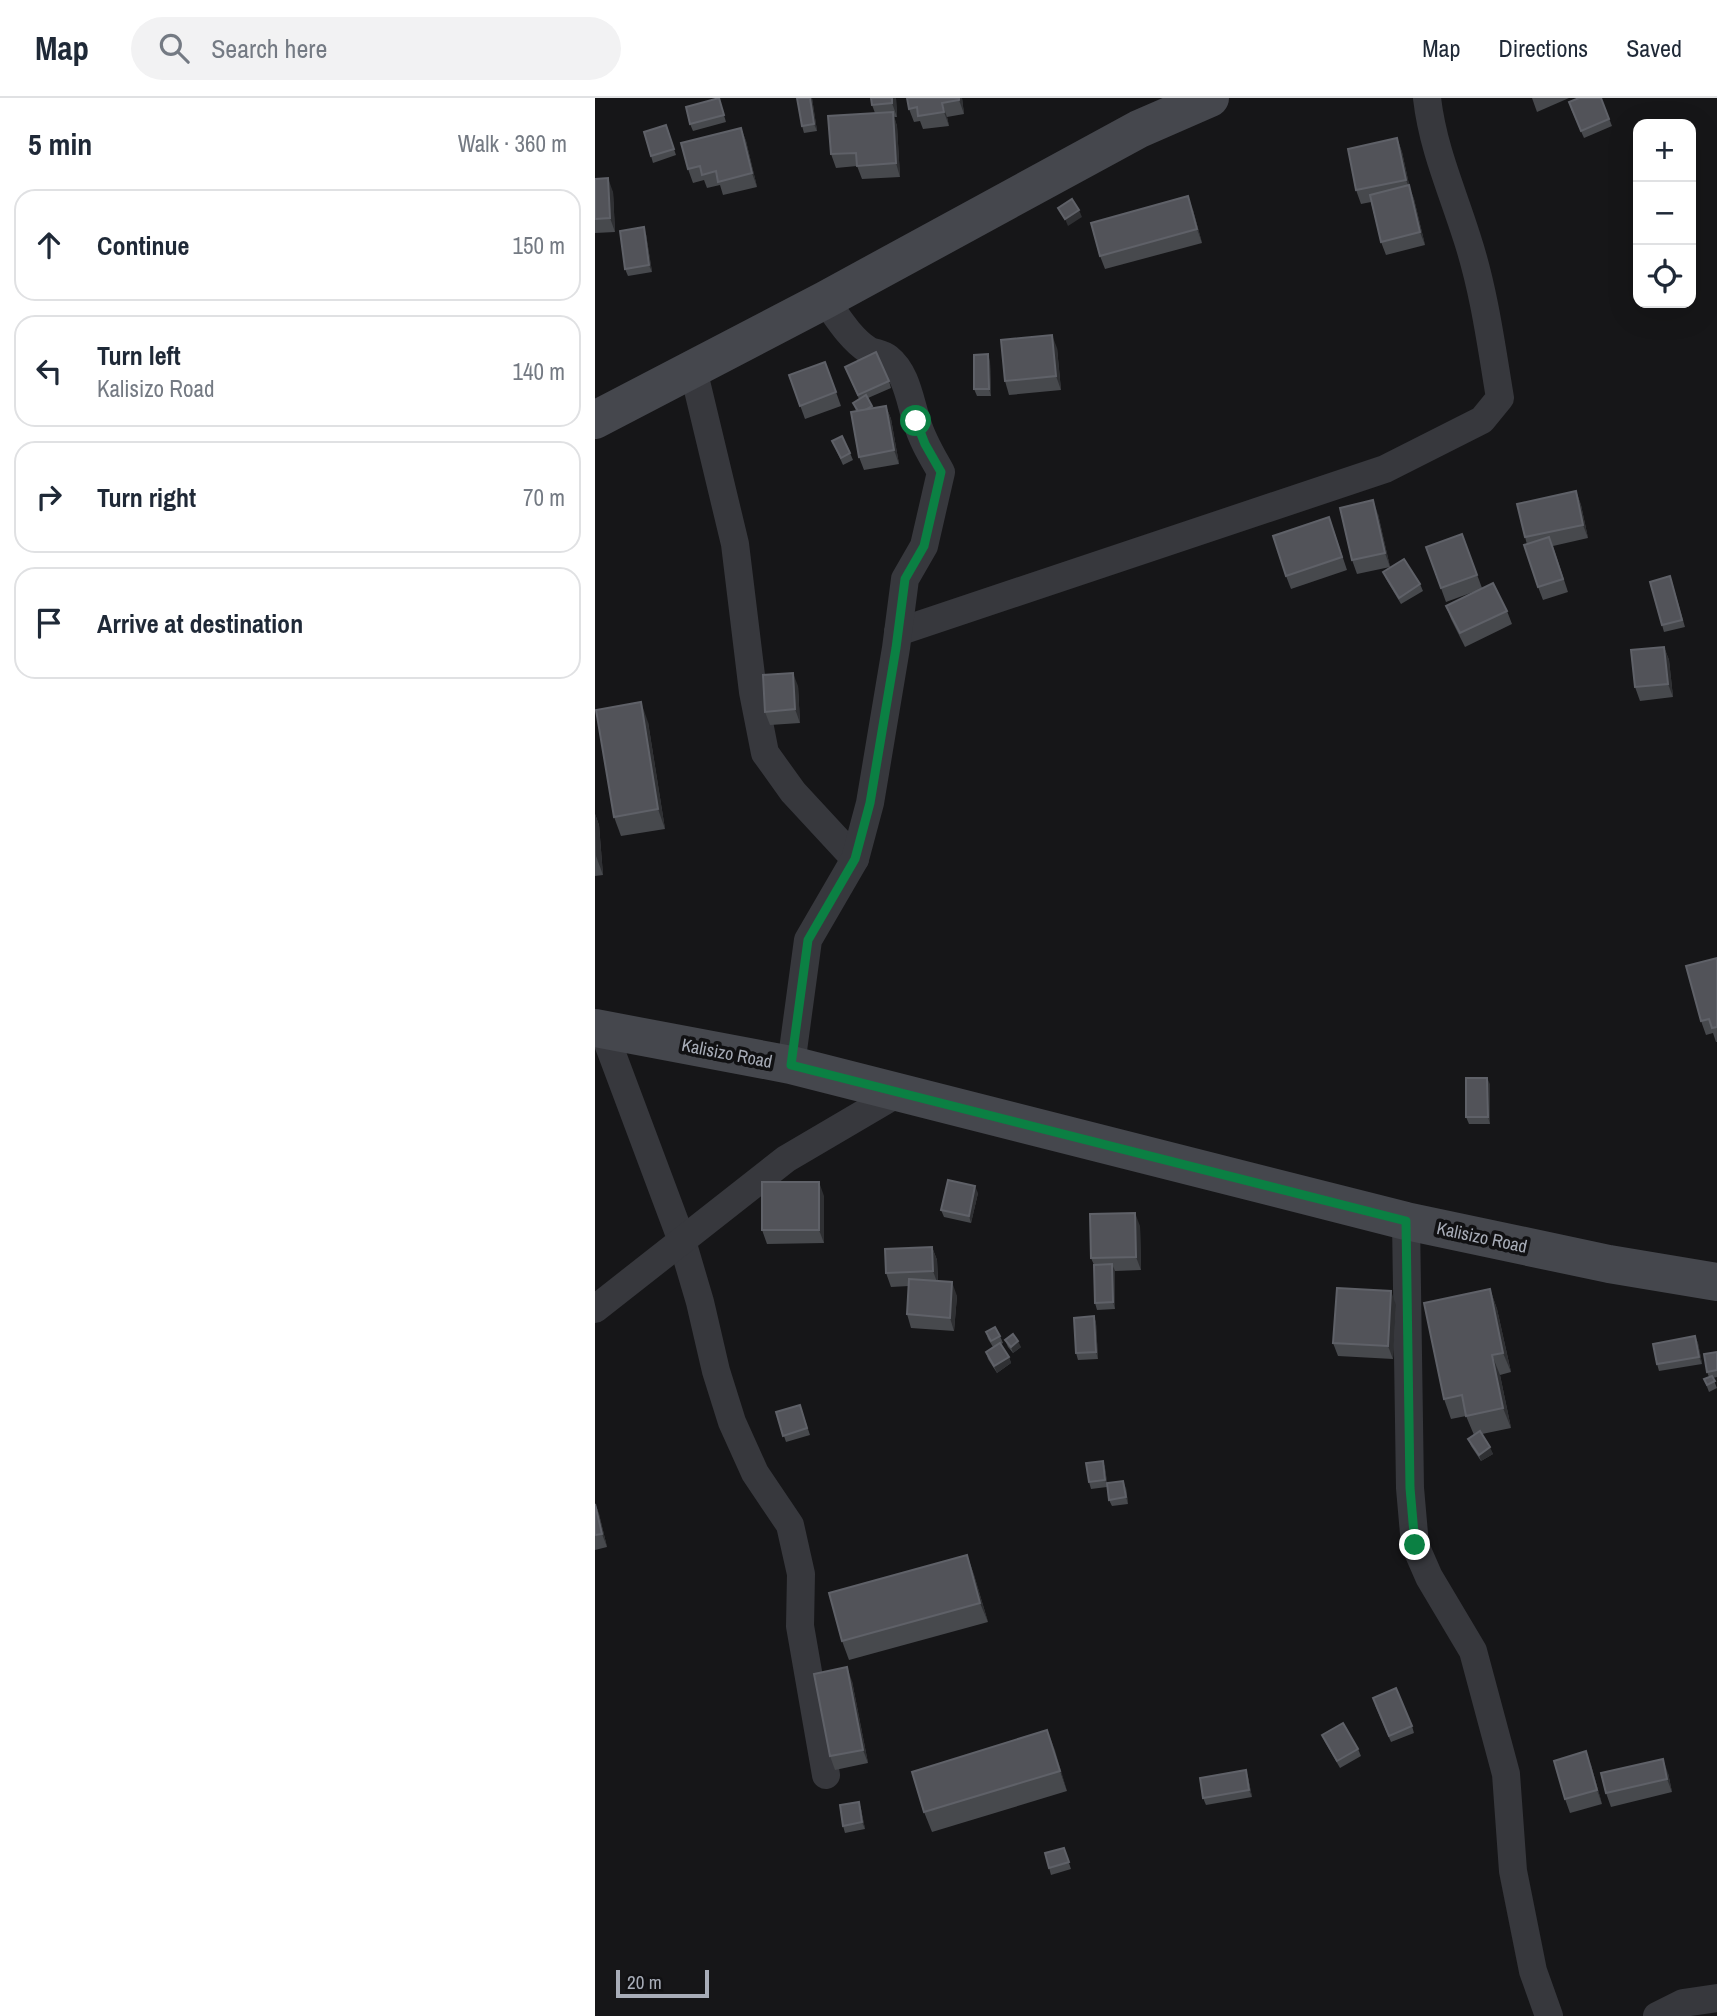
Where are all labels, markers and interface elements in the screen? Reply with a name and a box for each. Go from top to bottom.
search box [131,17,621,80]
text: Map [35,26,89,70]
icon: search [155,29,193,67]
text: Search here [211,31,327,66]
text: Map [1422,32,1460,64]
text: Directions [1498,32,1588,64]
text: Saved [1626,32,1682,64]
map controls [1633,119,1696,308]
button: + [1633,119,1696,182]
text: 5 min [28,124,92,164]
text: Walk · 360 m [458,128,567,159]
button: − [1633,182,1696,245]
icon: ahead [30,226,68,264]
text: Continue [97,228,189,263]
text: 150 m [513,230,565,261]
button: locate [1633,245,1696,308]
text: Turn left [97,338,181,373]
icon: left [30,352,68,390]
text: 140 m [513,356,565,387]
text: Kalisizo Road [97,373,214,404]
route start [900,405,931,436]
icon: right [30,478,68,516]
text: Turn right [97,480,196,515]
text: 70 m [523,482,565,513]
icon: arrive [30,604,68,642]
text: Arrive at destination [97,606,303,641]
street label: Kalisizo Road [680,1032,774,1074]
street label: Kalisizo Road [1434,1215,1530,1259]
route end [1399,1529,1430,1560]
scale bar [616,1967,709,1999]
text: 20 m [627,1969,662,1995]

